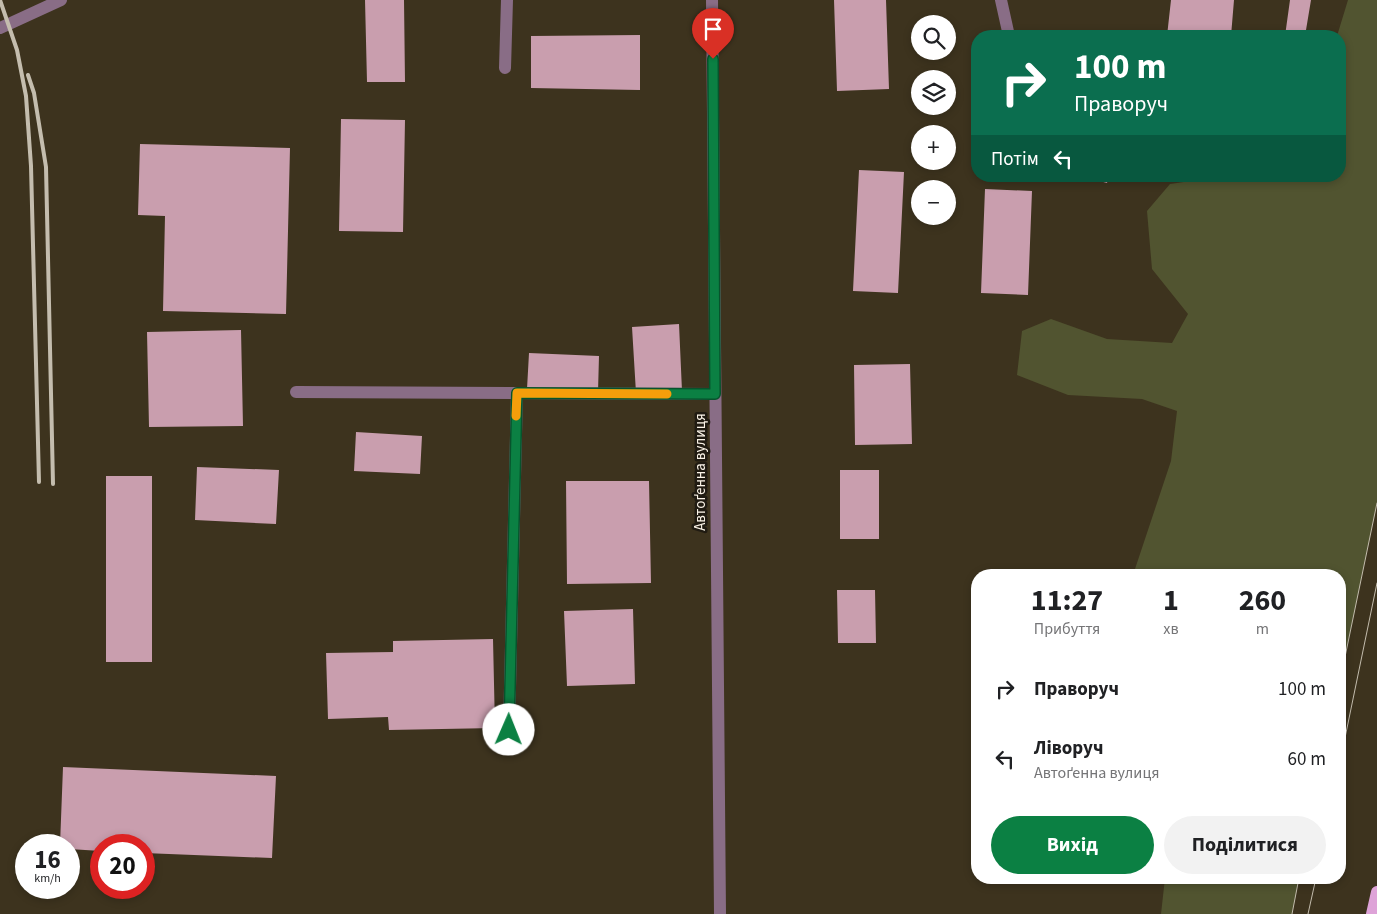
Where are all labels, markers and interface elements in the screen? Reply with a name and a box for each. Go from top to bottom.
pin [692,8,734,59]
icon: arrive [699,15,727,43]
map controls [911,15,956,225]
button: search [911,15,956,60]
text: 100 m [1074,42,1166,92]
icon: right [991,50,1056,115]
button: layers [911,70,956,115]
text: Праворуч [1074,88,1168,120]
button: + [911,125,956,170]
icon: left [1049,145,1077,173]
text: Потім [991,146,1039,173]
button: − [911,180,956,225]
street label: Автоґенна вулиця [690,413,711,531]
text: 11:27 [1031,579,1103,622]
text: 1 [1163,579,1179,622]
text: 260 [1239,579,1286,622]
text: Прибуття [1034,618,1100,640]
text: хв [1163,618,1179,640]
text: m [1256,618,1269,640]
icon: right [991,675,1019,703]
text: Праворуч [1034,676,1119,703]
text: 100 m [1278,676,1326,703]
position arrow [482,703,534,755]
text: Ліворуч [1034,735,1103,762]
icon: left [991,745,1019,773]
text: 60 m [1288,746,1326,773]
text: Автоґенна вулиця [1034,762,1160,784]
button: Вихід [991,816,1154,874]
button: Поділитися [1164,816,1326,874]
speed limit sign: 20 [90,834,155,899]
text: 16 [34,842,61,878]
text: km/h [34,870,61,887]

